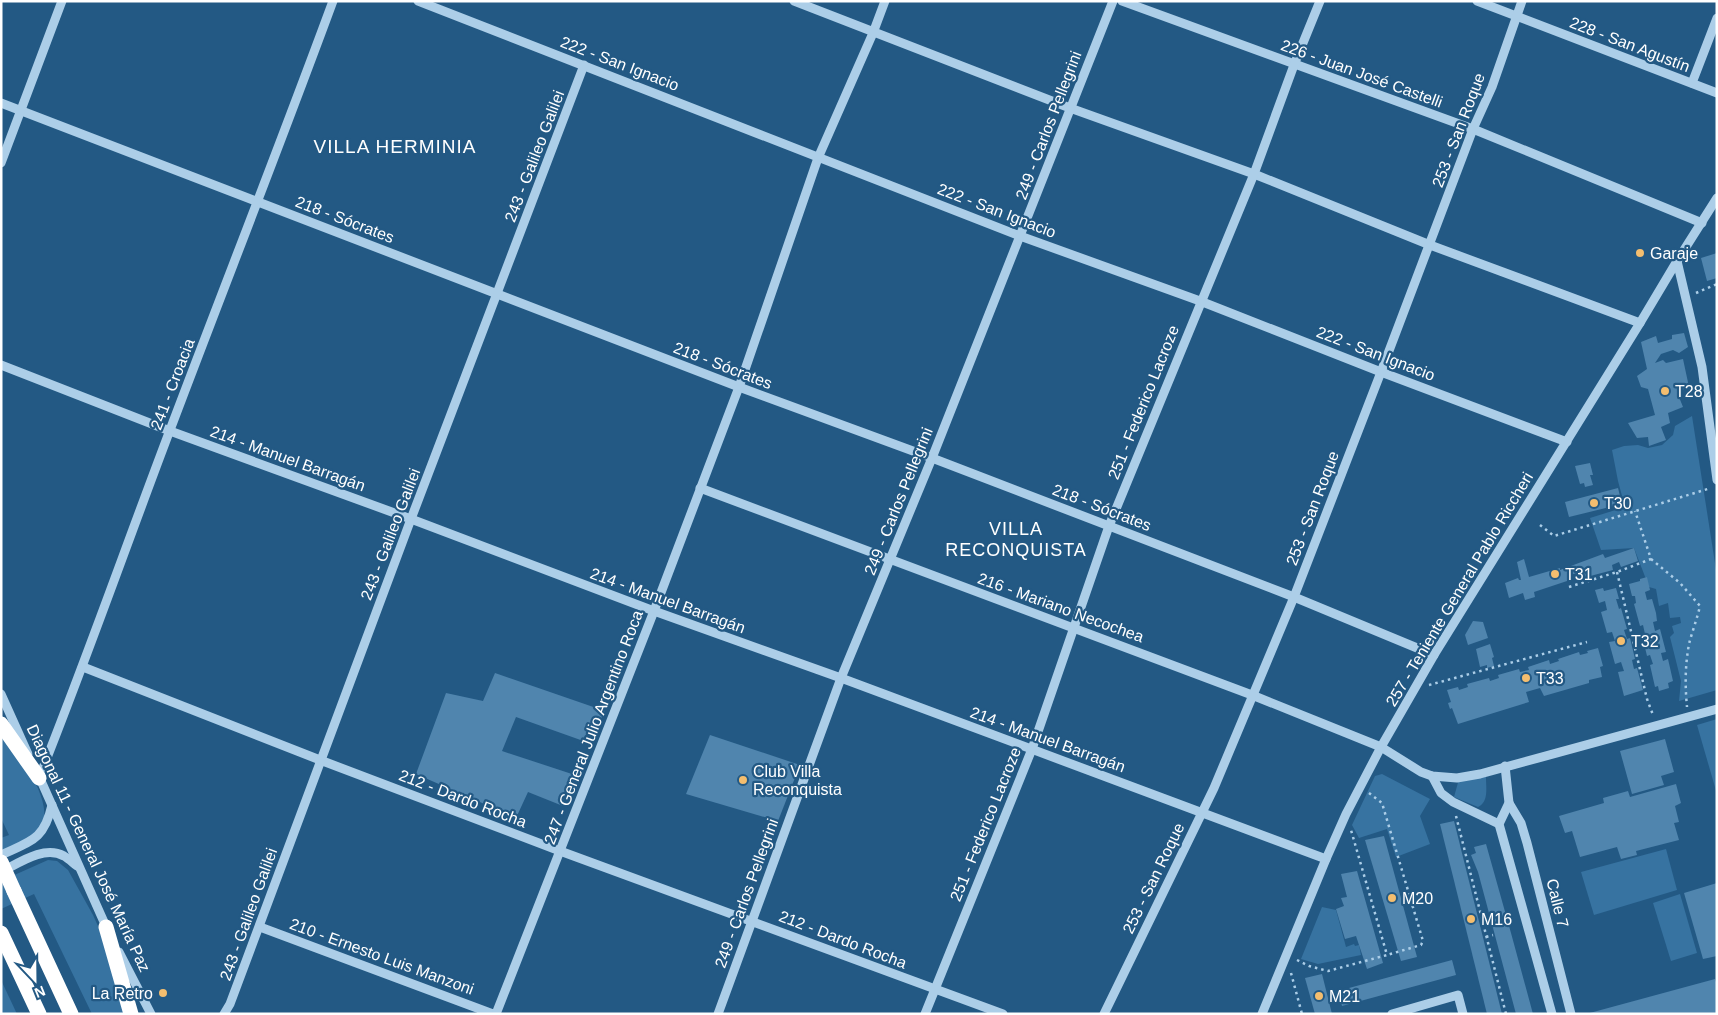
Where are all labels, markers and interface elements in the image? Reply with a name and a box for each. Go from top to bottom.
street label: 228 - San Agustín [1567,14,1692,75]
street label: 222 - San Ignacio [558,33,682,94]
street label: 226 - Juan José Castelli [1279,36,1445,111]
street label: 249 - Carlos Pellegrini [1012,49,1085,202]
street label: 253 - San Roque [1429,71,1488,190]
street label: 243 - Galileo Galilei [502,88,567,224]
district label: VILLA HERMINIA [314,136,476,157]
street label: 222 - San Ignacio [935,180,1059,241]
street label: 218 - Sócrates [293,193,396,246]
place label: Garaje [1650,245,1698,262]
marker: Garaje [1634,247,1646,259]
street label: 251 - Federico Lacroze [1105,323,1182,482]
street label: 222 - San Ignacio [1314,323,1438,384]
street label: 241 - Croacia [147,336,198,432]
street label: 218 - Sócrates [671,339,774,392]
place label: T28 [1675,383,1703,400]
marker: T28 [1659,385,1671,397]
street label: 214 - Manuel Barragán [208,422,368,494]
street label: 249 - Carlos Pellegrini [861,425,936,577]
street label: 253 - San Roque [1283,449,1342,568]
street label: 243 - Galileo Galilei [358,466,423,602]
street label: 257 - Teniente General Pablo Riccheri [1383,469,1536,709]
street label: 218 - Sócrates [1050,481,1153,534]
place label: T30 [1604,495,1632,512]
marker: T30 [1588,497,1600,509]
district label: VILLA RECONQUISTA [945,519,1087,560]
street label: 214 - Manuel Barragán [588,564,748,636]
place label: T31 [1565,566,1593,583]
marker: T31 [1549,568,1561,580]
street label: 216 - Mariano Necochea [976,570,1146,645]
street label: 247 - General Julio Argentino Roca [541,608,646,846]
place label: T32 [1631,633,1659,650]
marker: T32 [1615,635,1627,647]
place label: T33 [1536,670,1564,687]
marker: T33 [1520,672,1532,684]
street label: 214 - Manuel Barragán [968,703,1128,775]
street label: Diagonal 11 - General José María Paz [24,722,154,975]
street label: 251 - Federico Lacroze [947,745,1024,904]
place label: Club Villa Reconquista [753,763,842,798]
street label: 212 - Dardo Rocha [397,766,529,831]
marker: Club Villa Reconquista [737,774,749,786]
street label: 249 - Carlos Pellegrini [712,816,781,970]
street label: 253 - San Roque [1119,820,1188,936]
street label: 243 - Galileo Galilei [217,846,280,983]
street label: Calle 7 [1543,877,1572,929]
place label: M20 [1402,890,1433,907]
marker: M20 [1386,892,1398,904]
street label: 212 - Dardo Rocha [777,907,909,972]
place label: M16 [1481,911,1512,928]
marker: M16 [1465,913,1477,925]
street label: 210 - Ernesto Luis Manzoni [287,915,476,998]
north arrow [10,955,60,1005]
text: N [32,983,48,1001]
place label: La Retro [92,985,153,1002]
marker: La Retro [157,987,169,999]
place label: M21 [1329,988,1360,1005]
marker: M21 [1313,990,1325,1002]

